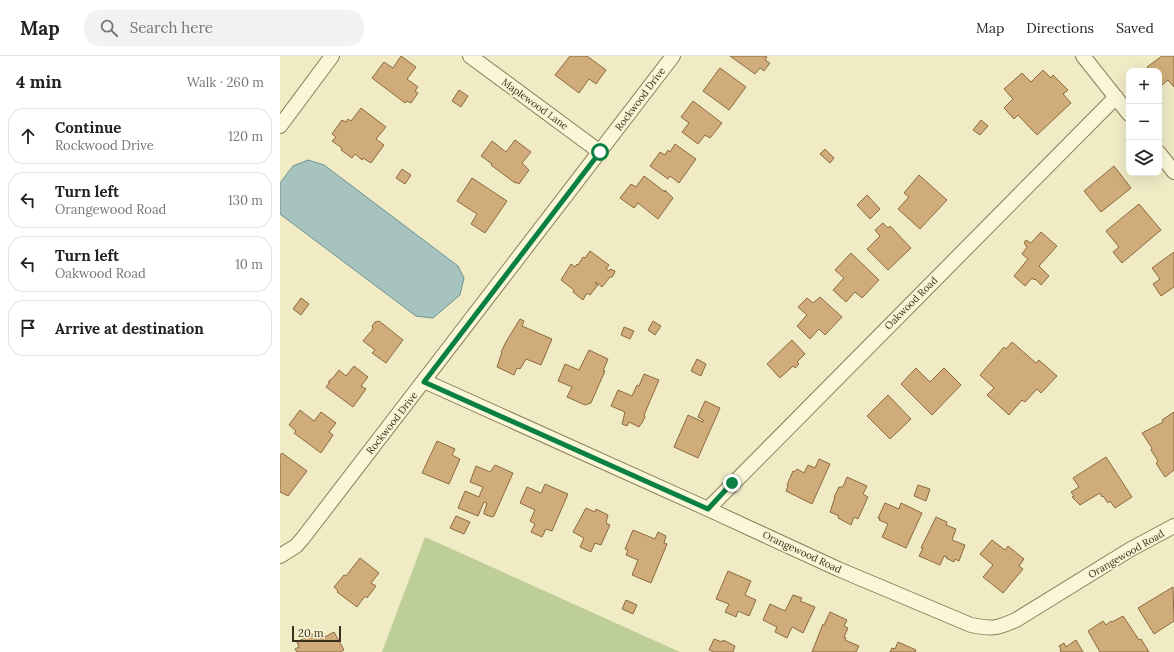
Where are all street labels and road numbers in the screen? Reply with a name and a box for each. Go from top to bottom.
street label: Rockwood Drive [612,64,668,133]
street label: Maplewood Lane [499,75,571,133]
street label: Oakwood Road [882,274,940,332]
street label: Rockwood Drive [363,389,421,457]
street label: Orangewood Road [1086,527,1166,581]
street label: Orangewood Road [760,528,844,576]

